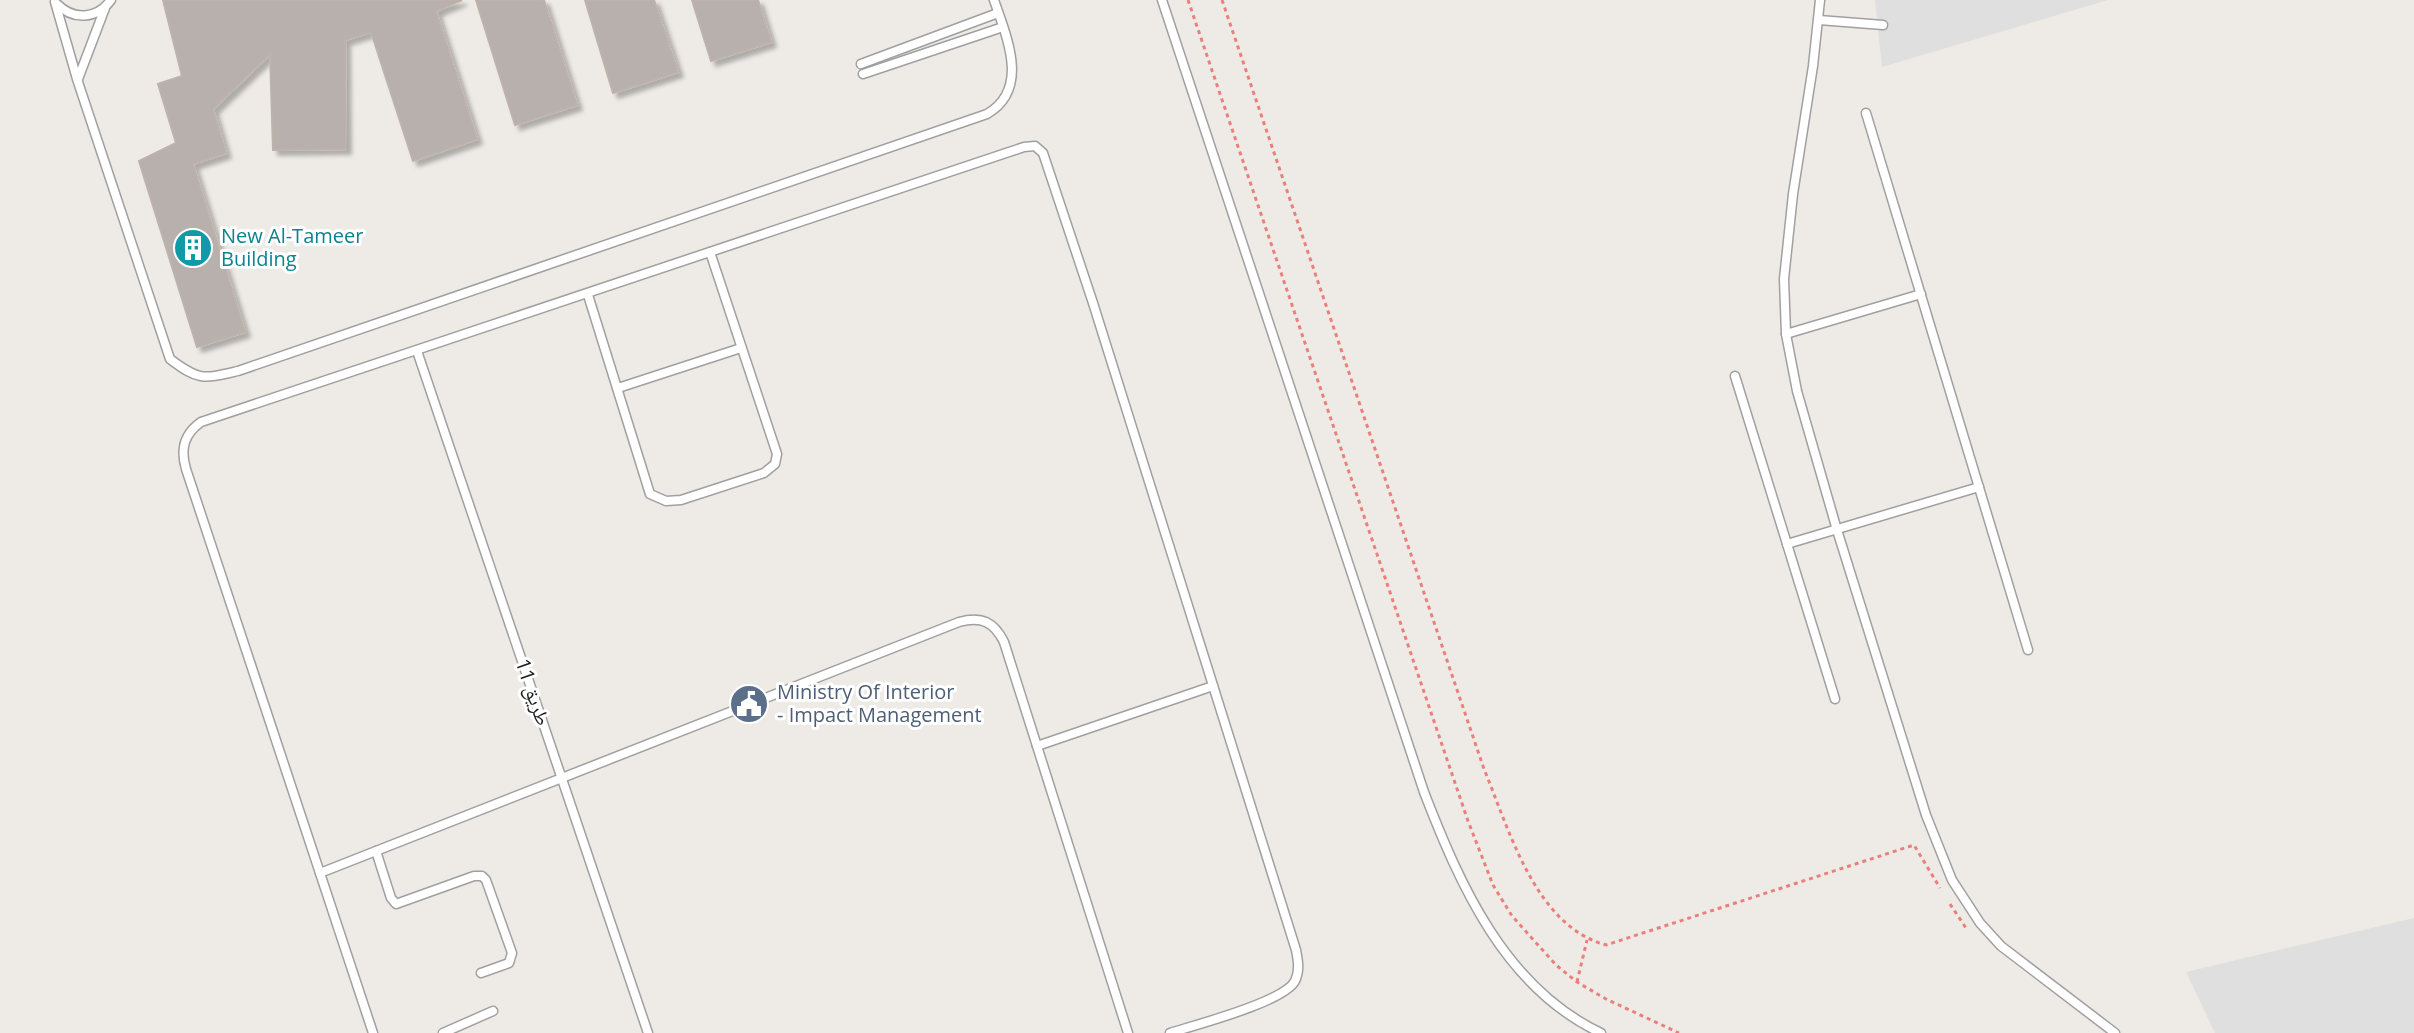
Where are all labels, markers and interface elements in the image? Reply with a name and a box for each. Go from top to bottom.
place label: New Al-Tameer Building [221,222,363,272]
building icon: New Al-Tameer Building [172,227,214,269]
street label: طريق 11 [509,655,557,729]
place label: Ministry Of Interior - Impact Management [777,678,982,728]
public building icon: Ministry Of Interior - Impact Management [728,683,770,725]

